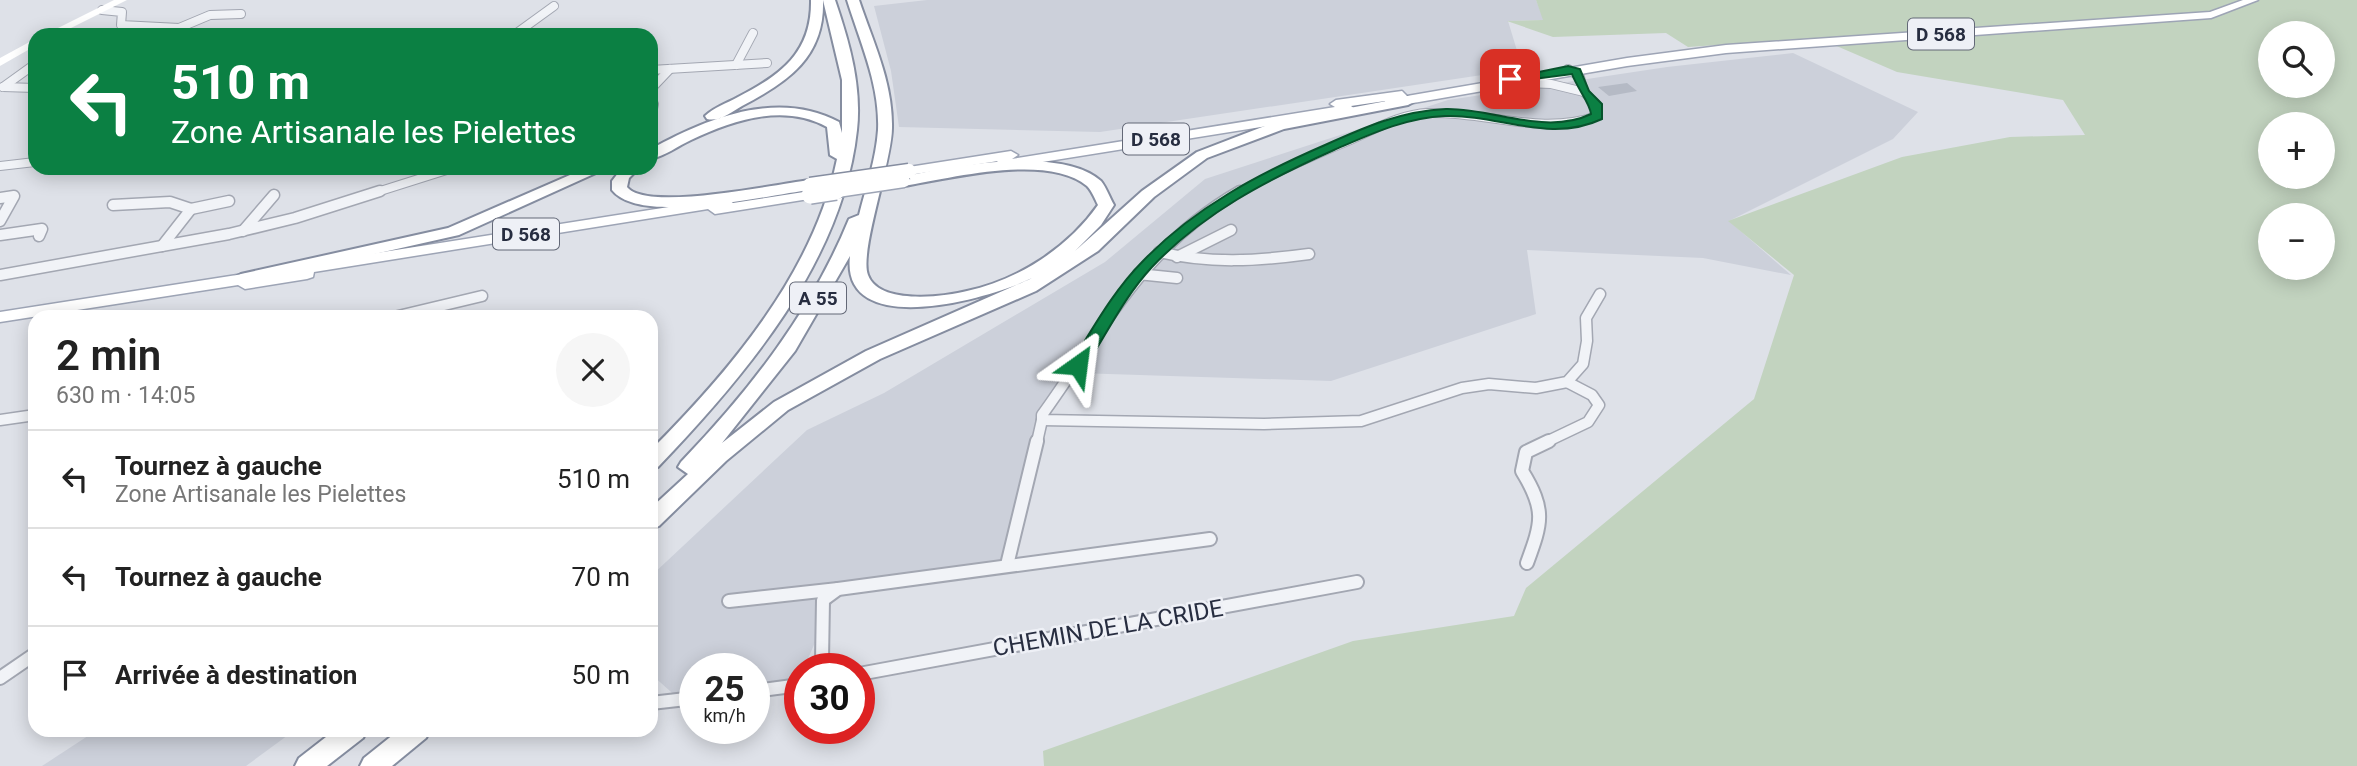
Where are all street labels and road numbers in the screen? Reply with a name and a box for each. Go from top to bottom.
road number: D 568 [1908,18,1974,50]
road number: D 568 [1123,124,1189,154]
road number: D 568 [493,218,559,250]
road number: A 55 [790,282,846,314]
street label: CHEMIN DE LA CRIDE [991,594,1225,662]

